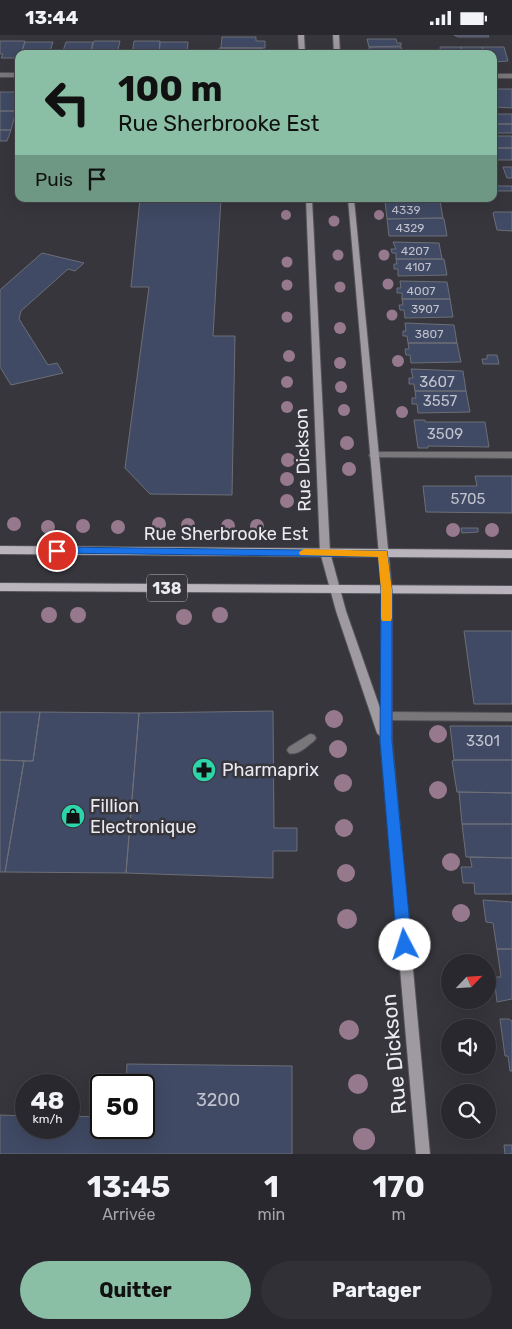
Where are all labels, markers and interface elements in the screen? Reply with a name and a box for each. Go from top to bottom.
text: 13:44 [25,6,78,29]
text: 100 m [118,68,223,110]
icon: left [35,70,100,135]
text: Rue Sherbrooke Est [118,110,319,137]
icon: arrive [83,165,111,193]
text: Puis [35,168,73,191]
house number: 4339 [392,203,421,217]
house number: 4329 [396,221,424,235]
house number: 4207 [401,244,429,258]
house number: 4107 [405,260,431,274]
house number: 4007 [407,284,435,298]
house number: 3907 [411,302,439,316]
house number: 3807 [415,327,443,341]
house number: 3607 [419,373,455,391]
house number: 3557 [423,392,458,410]
street label: Rue Dickson [290,408,316,512]
house number: 3509 [427,425,463,443]
house number: 5705 [450,490,486,508]
street label: Rue Sherbrooke Est [144,523,308,545]
pin [36,530,78,572]
icon: arrive [43,537,71,565]
road number: 138 [147,575,187,601]
house number: 3301 [466,732,500,750]
pharmacy icon: Pharmaprix [191,757,217,783]
place label: Pharmaprix [222,759,319,781]
place label: Fillion Electronique [90,795,196,838]
shop icon: Fillion Electronique [60,803,86,829]
position arrow [378,918,430,970]
north arrow [441,954,496,1009]
map controls [441,954,496,1139]
street label: Rue Dickson [376,993,411,1115]
button: sound [441,1019,496,1074]
speed limit sign: 50 [90,1074,155,1139]
button: search [441,1084,496,1139]
text: 48 [30,1086,65,1115]
house number: 3200 [196,1089,240,1111]
text: km/h [33,1112,62,1126]
text: 13:45 [87,1169,170,1205]
text: 1 [264,1169,279,1205]
text: 170 [372,1169,425,1205]
text: Arrivée [102,1205,155,1224]
text: min [258,1205,285,1224]
text: m [392,1205,406,1224]
button: Quitter [20,1261,251,1319]
button: Partager [261,1261,492,1319]

